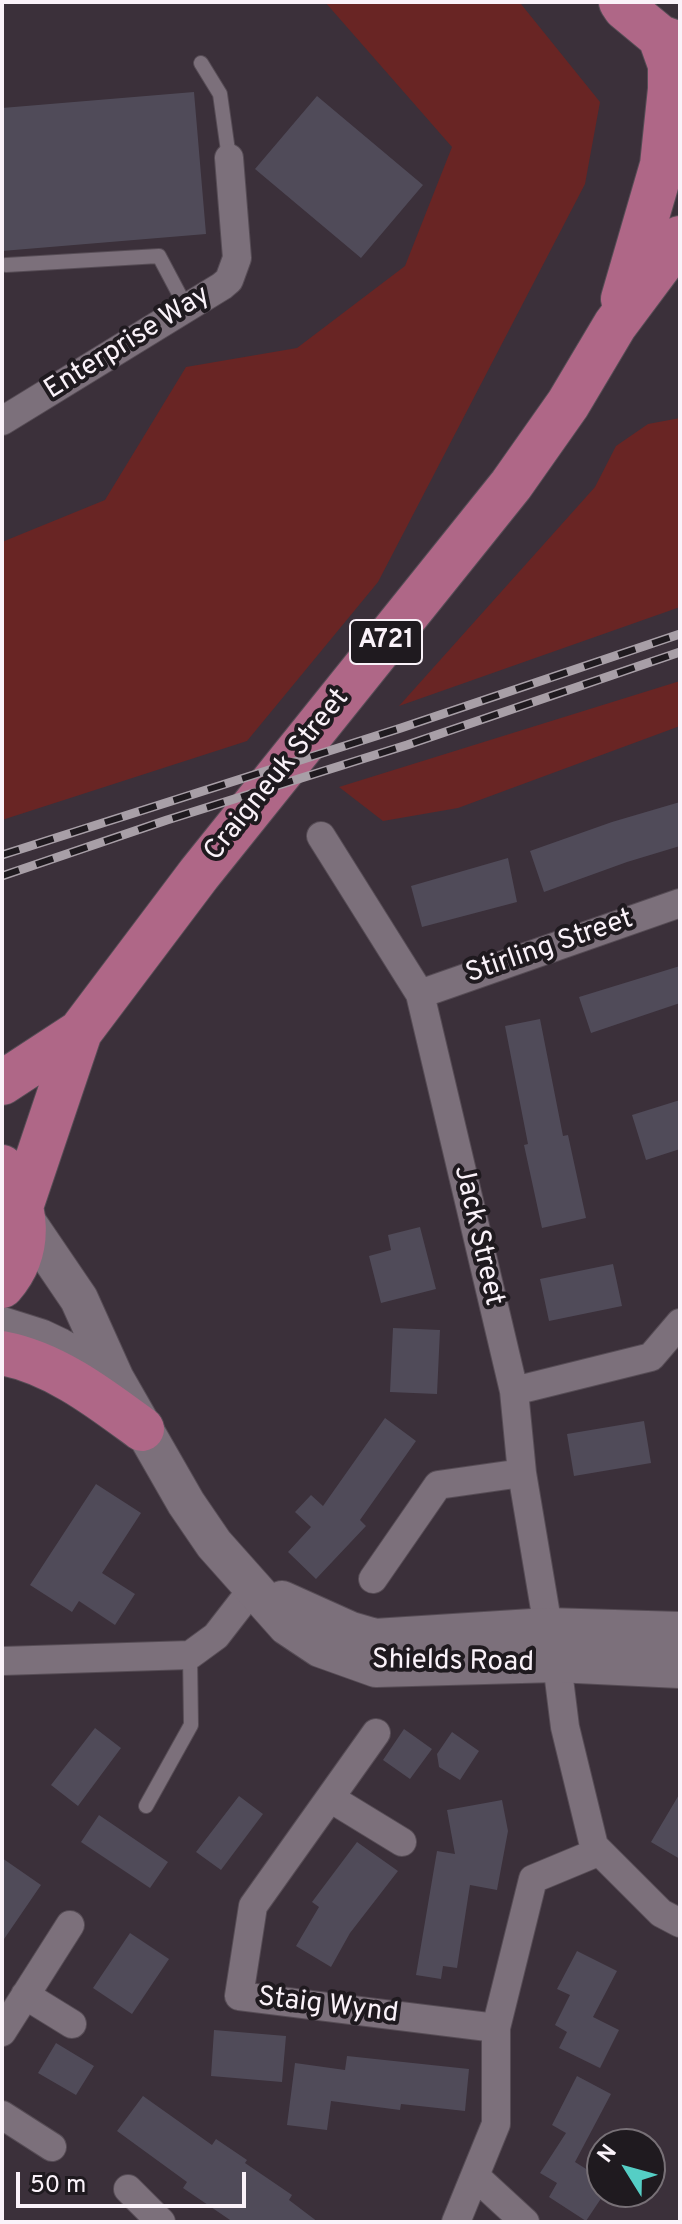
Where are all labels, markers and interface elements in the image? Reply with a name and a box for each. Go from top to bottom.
street label: Enterprise Way [39,280,217,408]
road number: A721 [350,620,422,664]
street label: Craigneuk Street [198,683,358,869]
street label: Stirling Street [462,904,638,992]
street label: Jack Street [445,1163,509,1309]
street label: Shields Road [372,1645,534,1681]
street label: Staig Wynd [256,1982,400,2032]
north arrow [586,2128,666,2208]
text: N [592,2140,624,2169]
scale bar [20,2156,250,2206]
text: 50 m [30,2171,86,2201]

